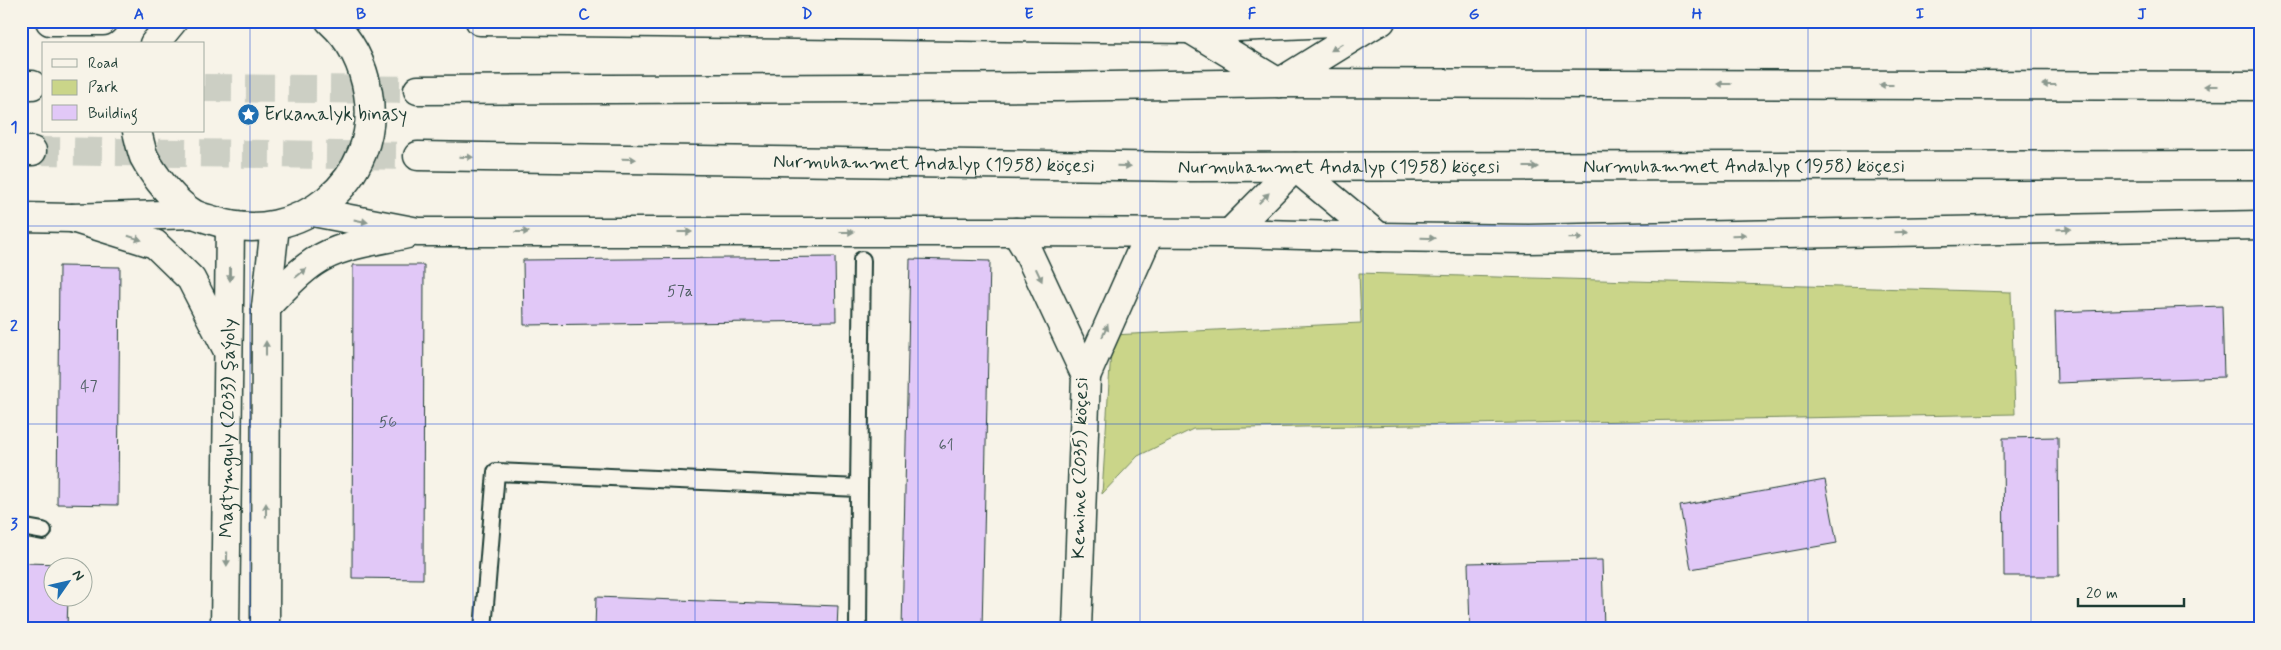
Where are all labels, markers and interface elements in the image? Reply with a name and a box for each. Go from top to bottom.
text: A [134,4,144,25]
text: B [356,4,366,25]
text: C [578,4,590,25]
text: D [801,4,813,25]
text: E [1024,4,1034,25]
text: F [1248,4,1257,25]
text: G [1469,4,1480,25]
text: H [1692,4,1703,25]
text: I [1916,4,1925,25]
text: J [2137,4,2147,25]
legend [42,42,205,132]
one-way arrow [1331,42,1344,52]
text: Road [88,54,118,74]
text: Park [88,78,118,98]
one-way arrow [1715,80,1731,88]
one-way arrow [1878,81,1894,89]
one-way arrow [2040,81,2056,89]
one-way arrow [2203,82,2219,90]
place icon: Erkanalyk binasy [236,102,260,126]
place label: Erkanalyk binasy [264,102,407,128]
text: Building [88,104,138,125]
text: 1 [10,117,18,138]
street label: Nurmuhammet Andalyp (1958) köçesi [773,149,1095,178]
one-way arrow [459,153,475,161]
street label: Nurmuhammet Andalyp (1958) köçesi [1583,153,1905,179]
street label: Nurmuhammet Andalyp (1958) köçesi [1178,154,1500,180]
one-way arrow [621,155,637,163]
one-way arrow [1116,162,1132,170]
one-way arrow [1524,163,1540,171]
one-way arrow [1258,193,1270,205]
one-way arrow [353,217,369,225]
one-way arrow [2056,225,2072,233]
one-way arrow [514,228,530,236]
one-way arrow [677,228,693,236]
one-way arrow [839,228,855,236]
one-way arrow [1893,228,1909,236]
one-way arrow [1731,231,1747,239]
one-way arrow [128,234,143,242]
one-way arrow [1420,234,1436,242]
one-way arrow [1569,234,1585,242]
one-way arrow [226,267,234,283]
one-way arrow [294,267,307,278]
one-way arrow [1035,268,1043,282]
house number: 57a [667,281,693,302]
text: 2 [10,316,18,337]
street label: Magtymguly (2033) şaýoly [214,318,242,538]
one-way arrow [1102,324,1110,338]
one-way arrow [262,339,270,355]
house number: 47 [80,376,98,397]
street label: Kemine (2035) köçesi [1066,377,1094,559]
house number: 56 [379,412,397,433]
house number: 61 [938,435,954,456]
one-way arrow [262,502,270,518]
text: 3 [10,514,18,535]
one-way arrow [222,552,230,568]
north arrow [42,558,92,608]
text: N [68,566,88,584]
scale bar [2078,575,2185,607]
text: 20 m [2086,584,2118,604]

